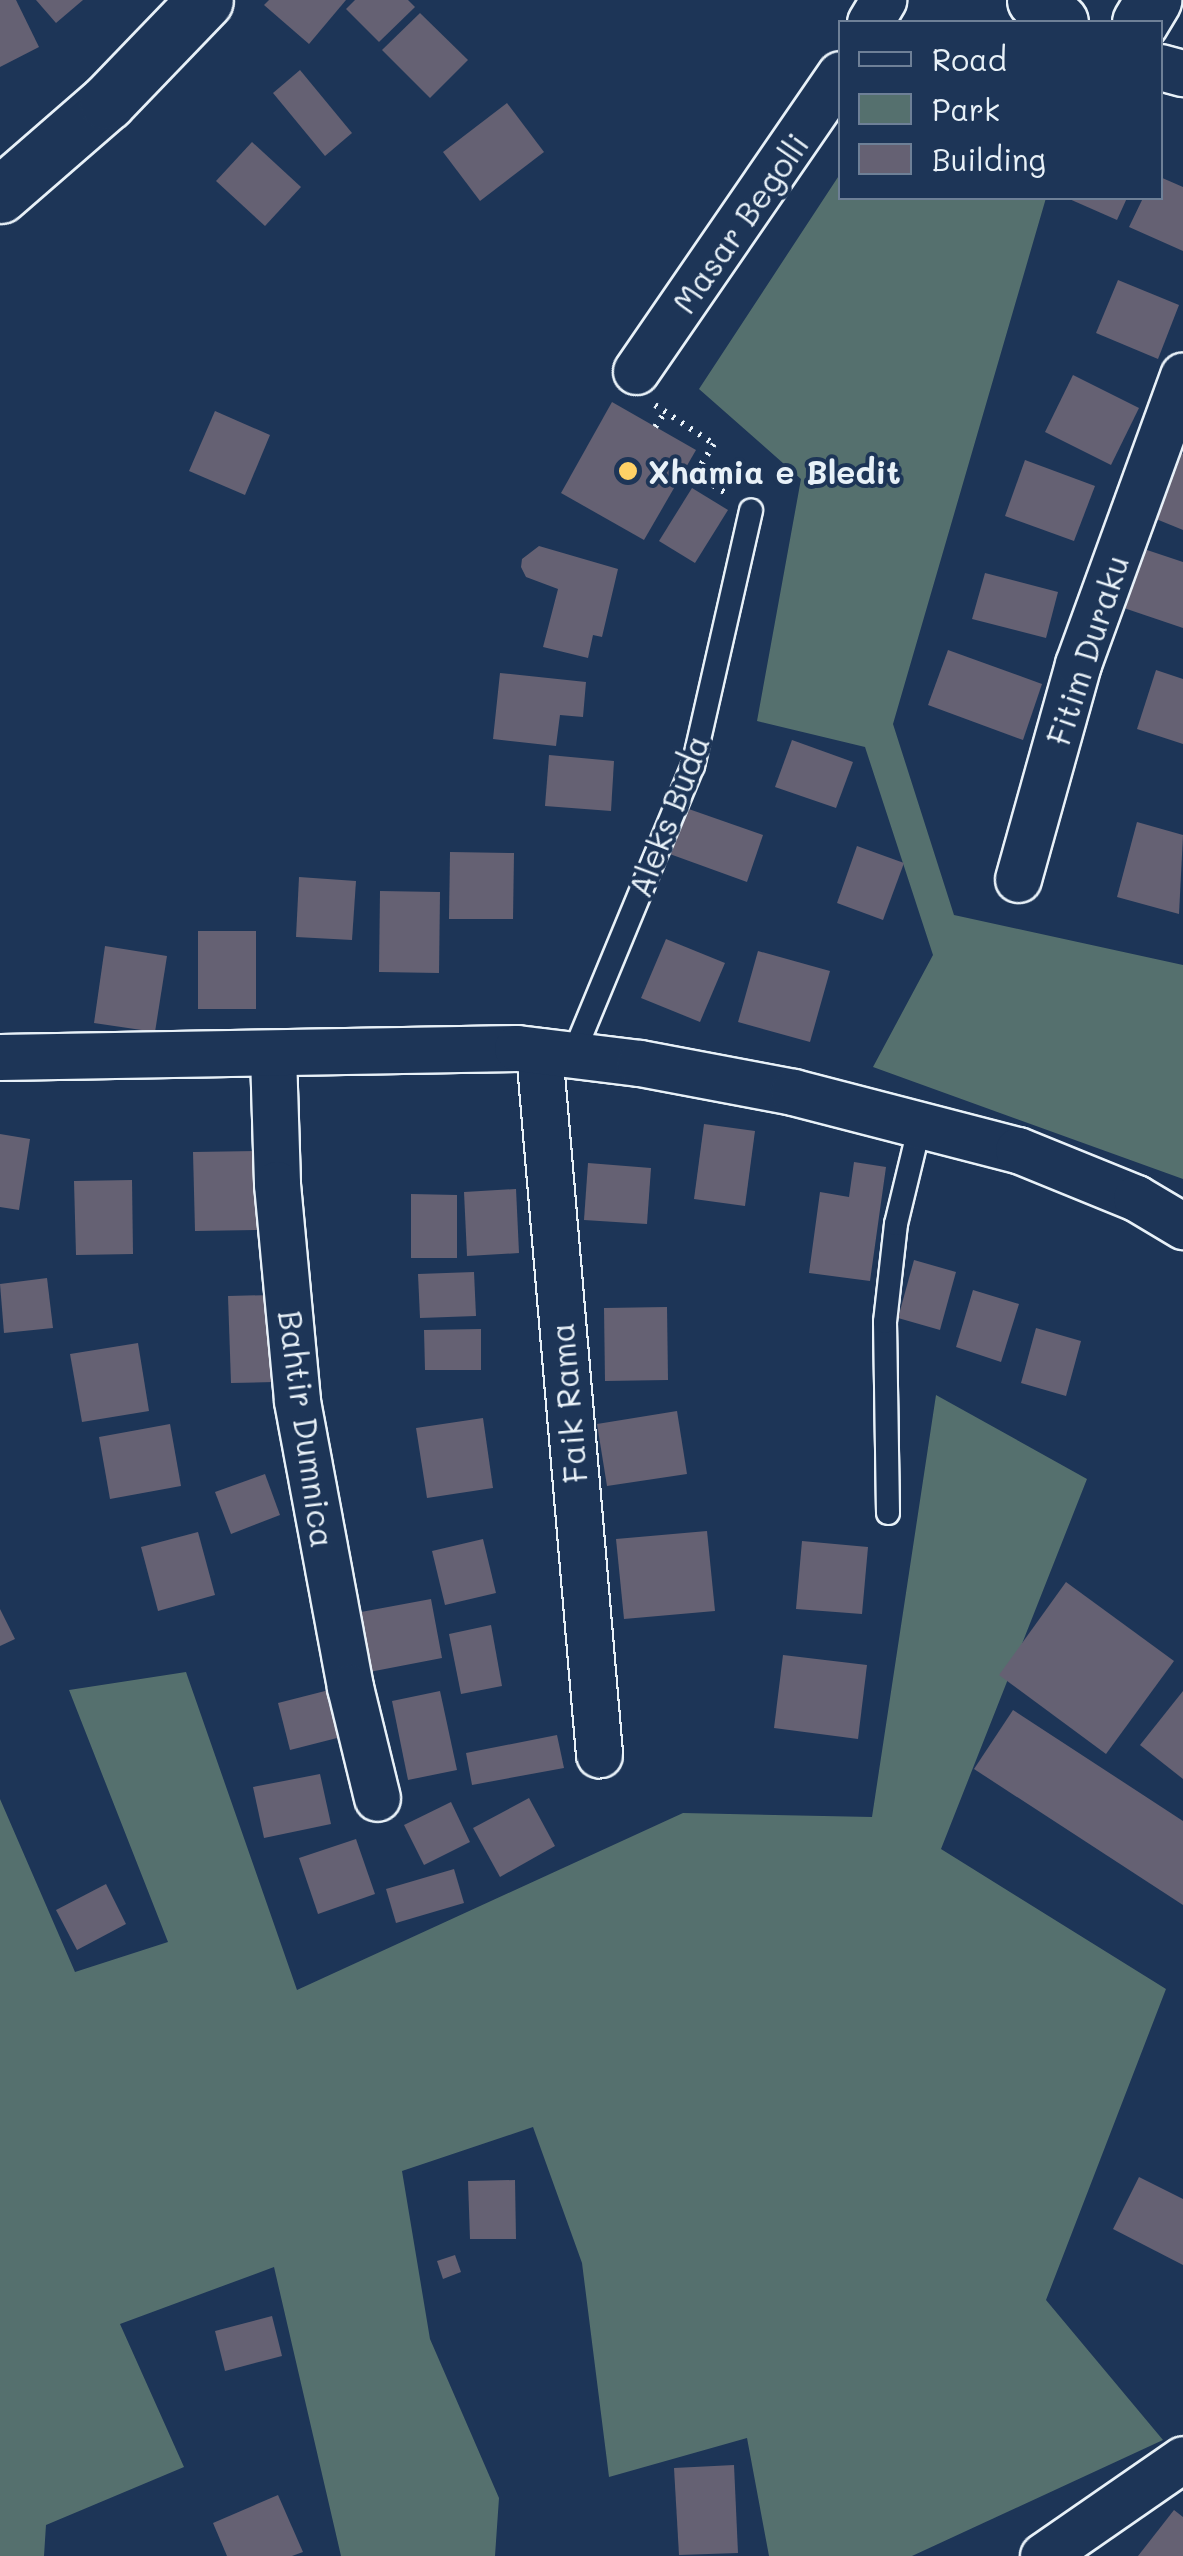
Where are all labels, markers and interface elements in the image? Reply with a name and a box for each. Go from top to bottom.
legend [838,20,1163,200]
text: Road [932,39,1007,79]
text: Park [932,89,1000,129]
street label: Masar Begolli [664,126,816,320]
text: Building [932,139,1046,179]
place label: Xhamia e Bledit [648,452,901,490]
marker: Xhamia e Bledit [617,460,639,482]
street label: Fitim Duraku [1038,550,1136,750]
street label: Aleks Buda [620,730,716,902]
street label: Bahtir Dumnica [271,1308,343,1550]
street label: Faik Rama [542,1321,594,1485]

